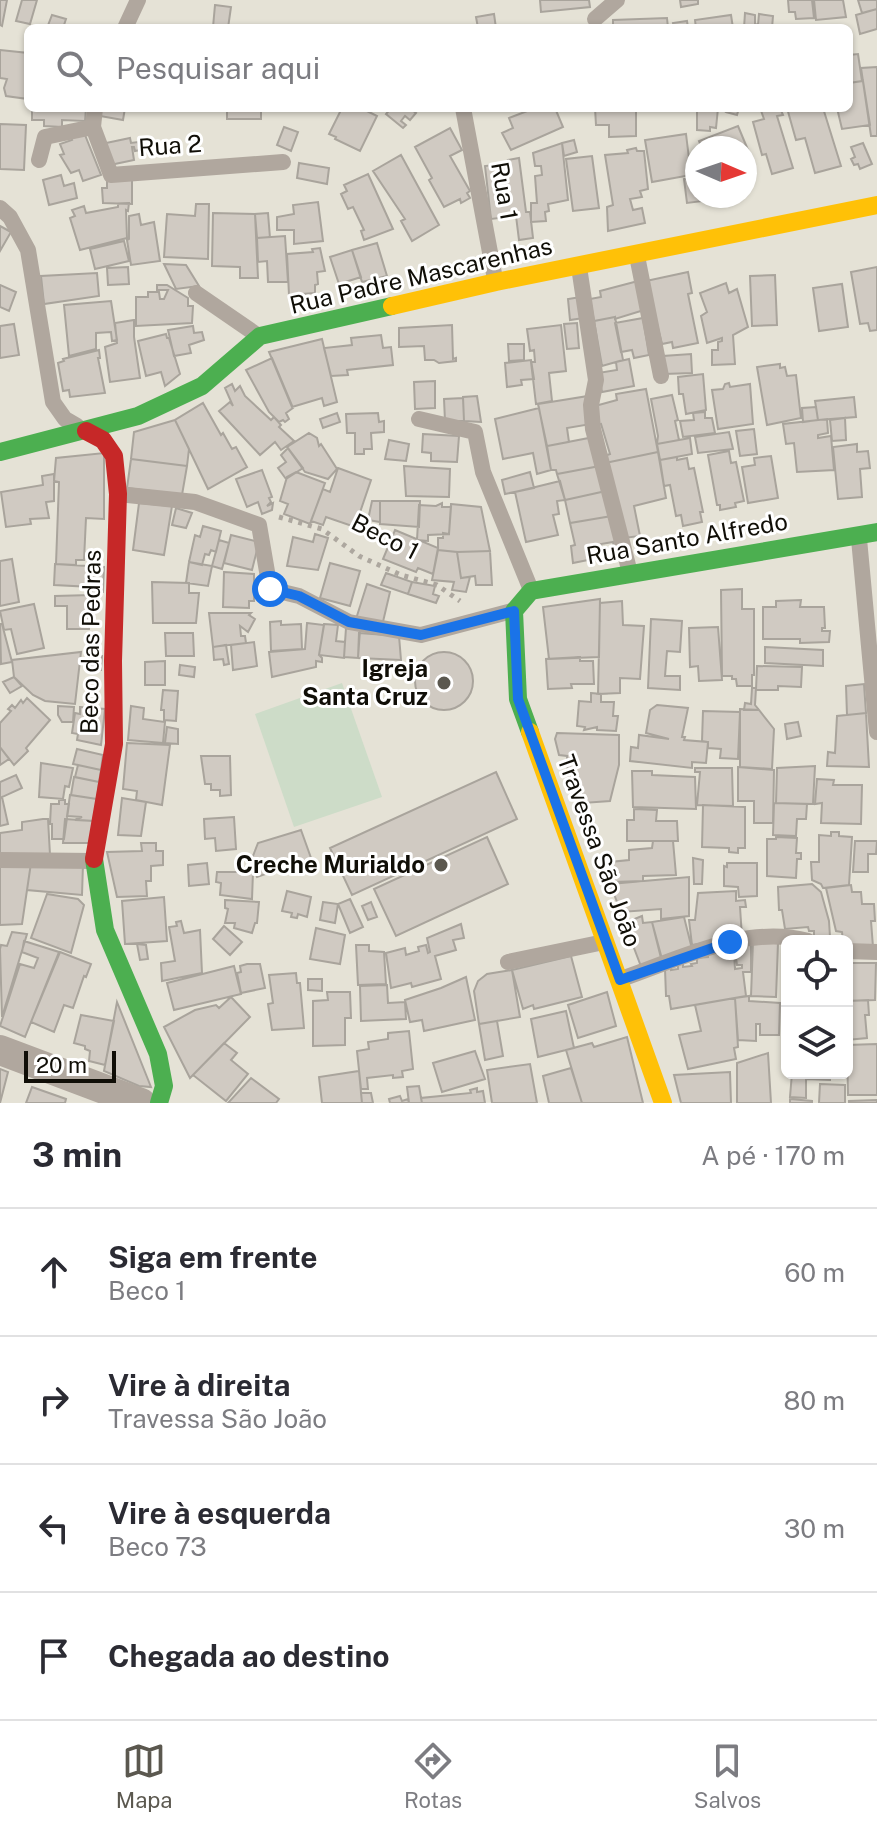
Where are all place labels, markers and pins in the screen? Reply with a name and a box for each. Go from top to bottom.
place label: Igreja Santa Cruz [302,654,428,710]
marker: Igreja Santa Cruz [435,674,453,692]
place label: Creche Murialdo [236,850,425,878]
marker: Creche Murialdo [432,856,450,874]

